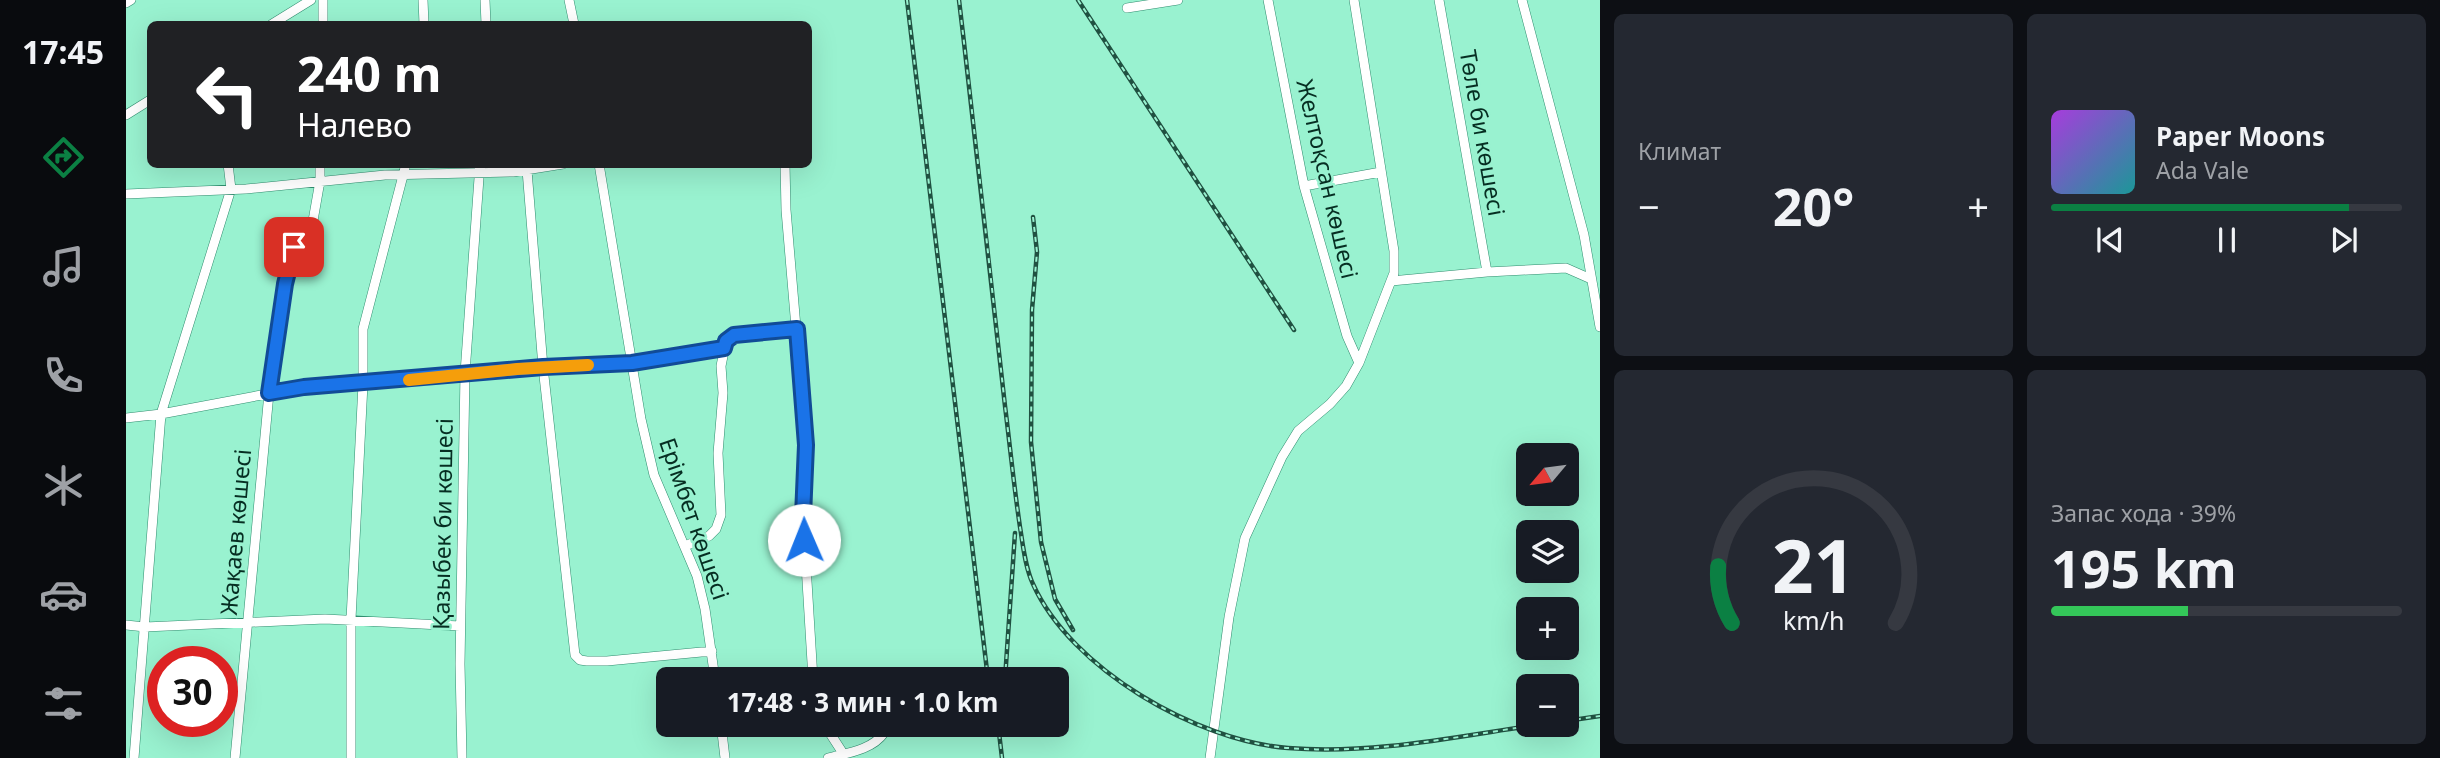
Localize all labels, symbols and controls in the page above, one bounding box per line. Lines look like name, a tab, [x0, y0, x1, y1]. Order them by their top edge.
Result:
text: 17:45	[22, 30, 104, 73]
text: 240 m	[297, 40, 442, 106]
street label: Төле би көшесі	[1453, 47, 1513, 218]
icon: left	[182, 49, 273, 140]
street label: Желтоқсан көшесі	[1289, 76, 1366, 282]
text: Налево	[297, 103, 412, 146]
text: Paper Moons	[2156, 118, 2325, 154]
icon: directions	[39, 133, 88, 182]
text: Климат	[1638, 135, 1721, 167]
text: Ada Vale	[2156, 154, 2249, 186]
text: 20°	[1773, 170, 1854, 241]
text: −	[1638, 180, 1660, 232]
text: +	[1967, 180, 1989, 232]
pin	[264, 217, 324, 277]
icon: previous	[2091, 221, 2129, 259]
icon: pause	[2208, 221, 2246, 259]
icon: next	[2325, 221, 2363, 259]
icon: arrive	[275, 228, 313, 266]
icon: music	[39, 242, 88, 291]
icon: phone	[39, 351, 88, 400]
street label: Қазыбек би көшесі	[424, 418, 460, 630]
street label: Ерімбет көшесі	[652, 433, 738, 604]
north arrow	[1516, 443, 1578, 506]
map controls	[1516, 443, 1579, 737]
street label: Жақаев көшесі	[212, 448, 258, 616]
icon: climate	[39, 461, 88, 510]
text: Запас хода · 39%	[2051, 497, 2236, 529]
position arrow	[767, 503, 841, 577]
text: 21	[1772, 515, 1855, 614]
button: layers	[1516, 520, 1579, 583]
text: 195 km	[2051, 532, 2237, 603]
icon: car	[39, 570, 88, 619]
button: +	[1516, 597, 1579, 660]
text: km/h	[1783, 603, 1844, 637]
speed limit sign: 30	[147, 646, 238, 737]
button: −	[1516, 674, 1579, 737]
icon: filters	[39, 679, 88, 728]
text: 17:48 · 3 мин · 1.0 km	[727, 684, 998, 720]

